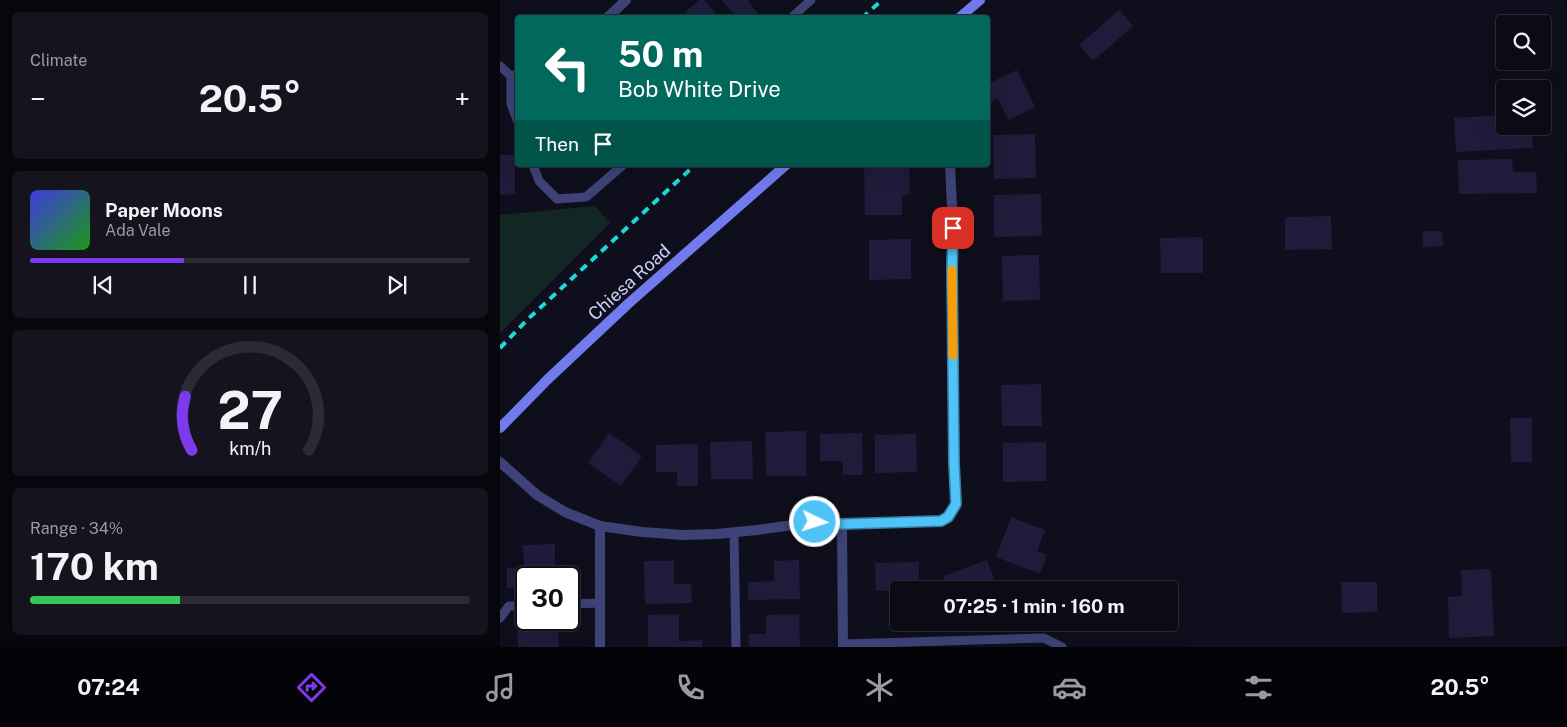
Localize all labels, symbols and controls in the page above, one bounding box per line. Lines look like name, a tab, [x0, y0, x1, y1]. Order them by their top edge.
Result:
map controls	[1496, 15, 1551, 135]
button: search	[1496, 15, 1551, 70]
text: 50 m	[618, 34, 703, 75]
icon: left	[535, 35, 600, 100]
text: Climate	[30, 51, 87, 70]
text: 20.5°	[199, 76, 301, 121]
text: Bob White Drive	[618, 76, 781, 102]
button: layers	[1496, 80, 1551, 135]
text: −	[30, 82, 46, 115]
text: +	[454, 82, 470, 115]
icon: arrive	[589, 130, 617, 158]
text: Then	[535, 133, 579, 155]
text: Paper Moons	[105, 199, 223, 221]
pin	[932, 207, 974, 249]
icon: arrive	[939, 214, 967, 242]
text: Ada Vale	[105, 221, 170, 240]
street label: Chiesa Road	[584, 240, 674, 324]
icon: previous	[89, 271, 117, 299]
icon: pause	[236, 271, 264, 299]
icon: next	[383, 271, 411, 299]
text: 27	[217, 380, 283, 441]
text: km/h	[229, 438, 271, 459]
position arrow	[788, 495, 840, 547]
text: Range · 34%	[30, 519, 123, 538]
text: 170 km	[30, 544, 159, 589]
speed limit sign: 30	[515, 566, 580, 631]
text: 07:25 · 1 min · 160 m	[943, 595, 1125, 617]
icon: directions	[294, 670, 329, 705]
icon: music	[483, 670, 518, 705]
icon: phone	[673, 670, 708, 705]
icon: climate	[862, 670, 897, 705]
icon: car	[1052, 670, 1087, 705]
icon: filters	[1241, 670, 1276, 705]
text: 07:24	[77, 674, 140, 700]
text: 20.5°	[1430, 674, 1490, 700]

